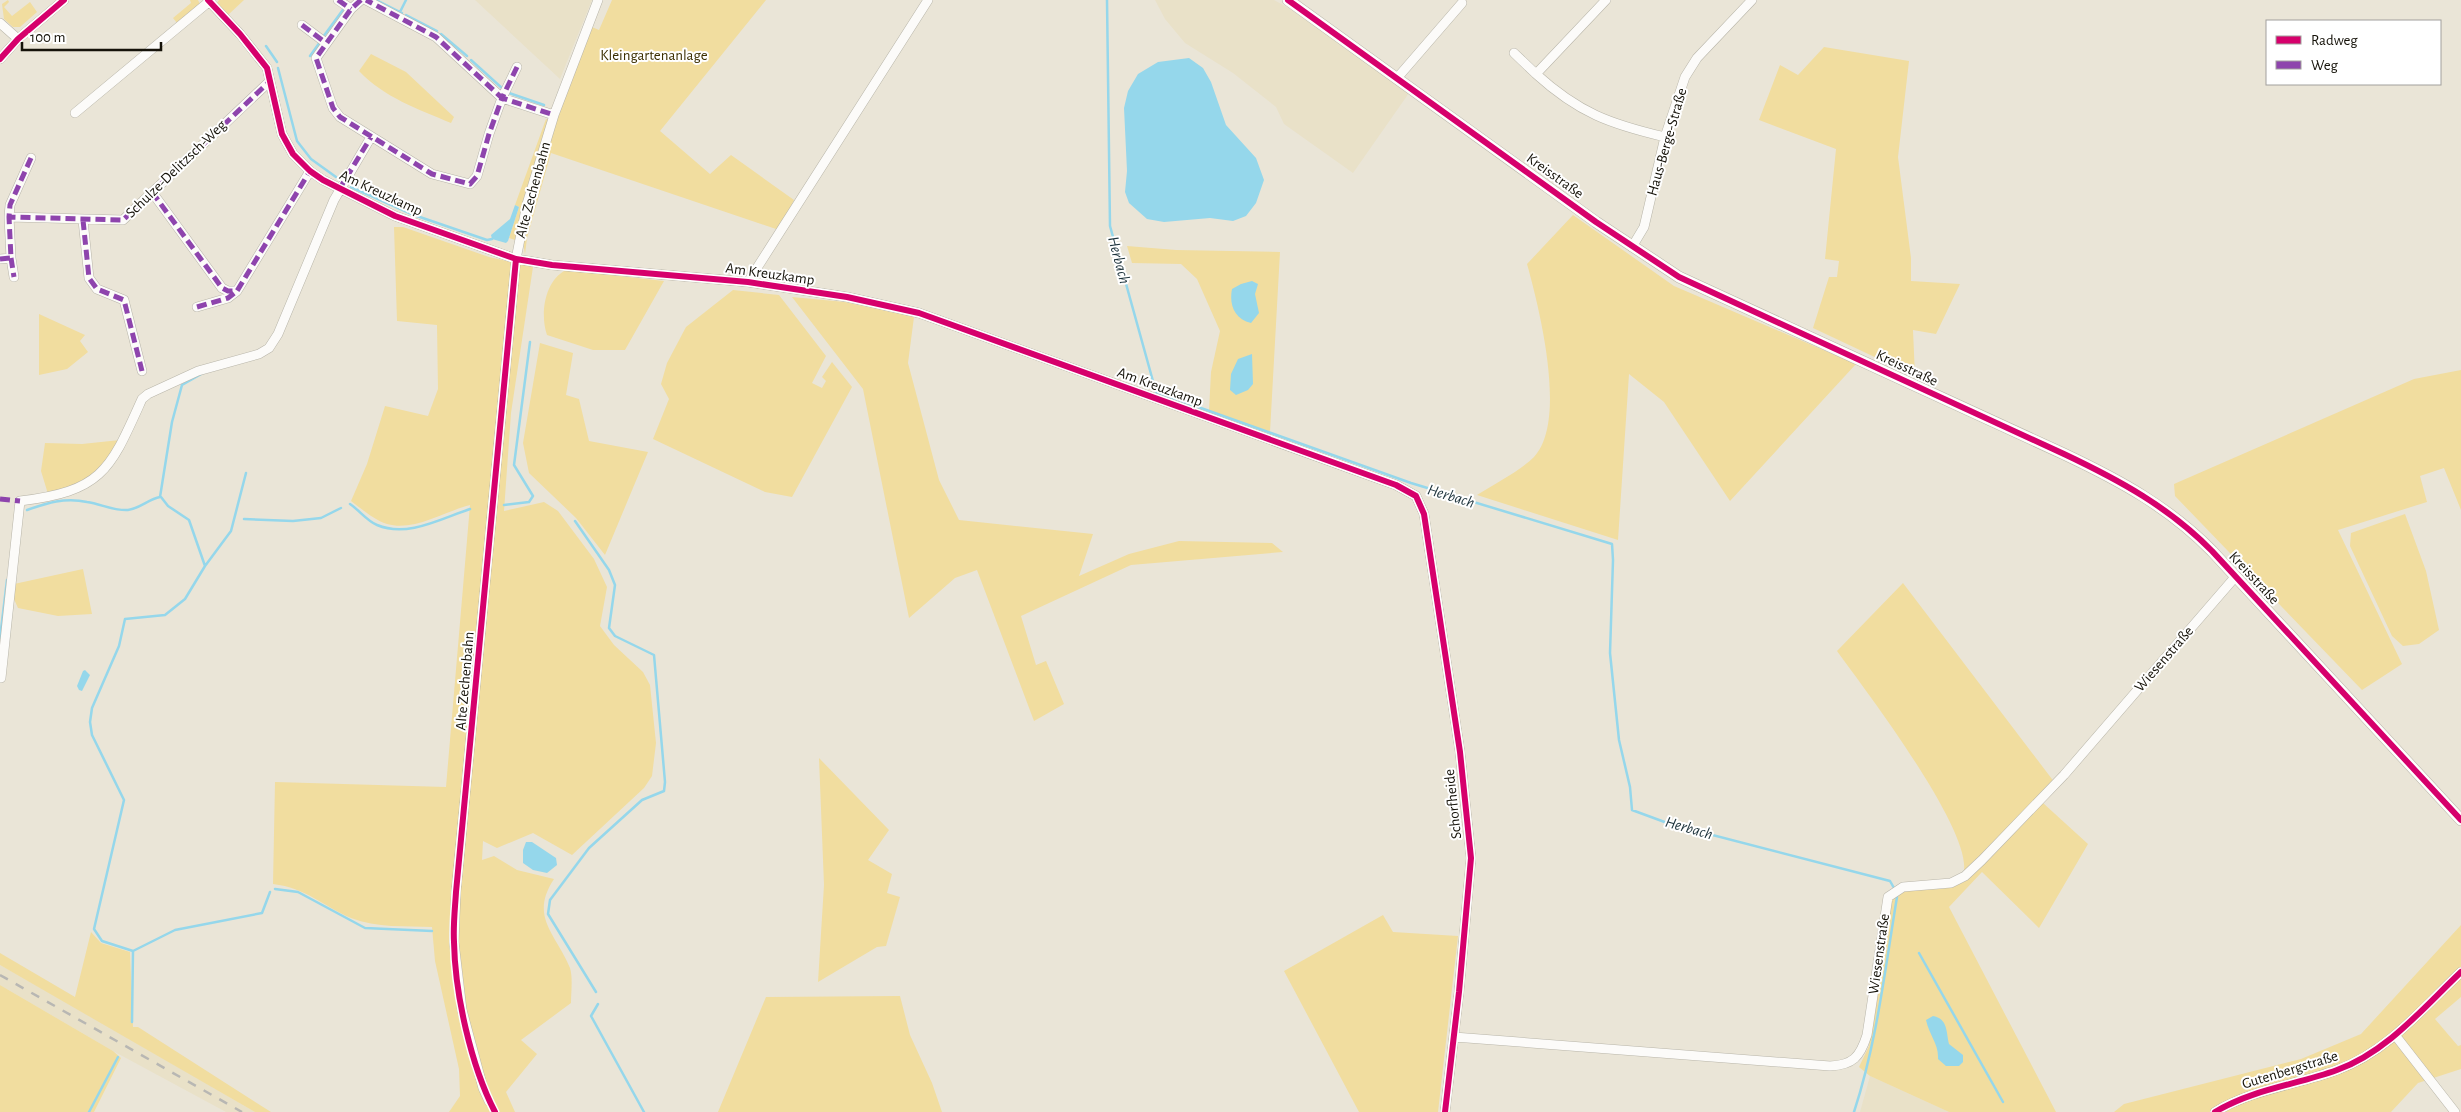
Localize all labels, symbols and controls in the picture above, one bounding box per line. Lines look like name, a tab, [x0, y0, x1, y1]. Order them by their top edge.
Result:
scale bar	[22, 20, 161, 52]
legend	[2266, 20, 2441, 85]
text: 100 m	[30, 30, 65, 45]
text: Radweg	[2311, 33, 2358, 48]
park label: Kleingartenanlage	[600, 48, 708, 63]
text: Weg	[2311, 58, 2339, 73]
street label: Haus-Berge-Straße	[1644, 86, 1690, 198]
street label: Schulze-Delitzsch-Weg	[123, 117, 230, 221]
street label: Alte Zechenbahn	[513, 140, 553, 240]
street label: Kreisstraße	[1524, 150, 1586, 202]
street label: Am Kreuzkamp	[337, 167, 425, 219]
water label: Herbach	[1105, 235, 1133, 285]
street label: Am Kreuzkamp	[725, 260, 815, 288]
street label: Kreisstraße	[1874, 347, 1940, 389]
street label: Am Kreuzkamp	[1115, 365, 1205, 409]
water label: Herbach	[1426, 481, 1476, 511]
street label: Kreisstraße	[2226, 549, 2282, 607]
street label: Wiesenstraße	[2132, 623, 2196, 695]
street label: Alte Zechenbahn	[453, 631, 477, 731]
street label: Schorfheide	[1442, 768, 1464, 840]
water label: Herbach	[1664, 814, 1714, 842]
street label: Wiesenstraße	[1866, 913, 1892, 995]
street label: Gutenbergstraße	[2240, 1048, 2340, 1092]

